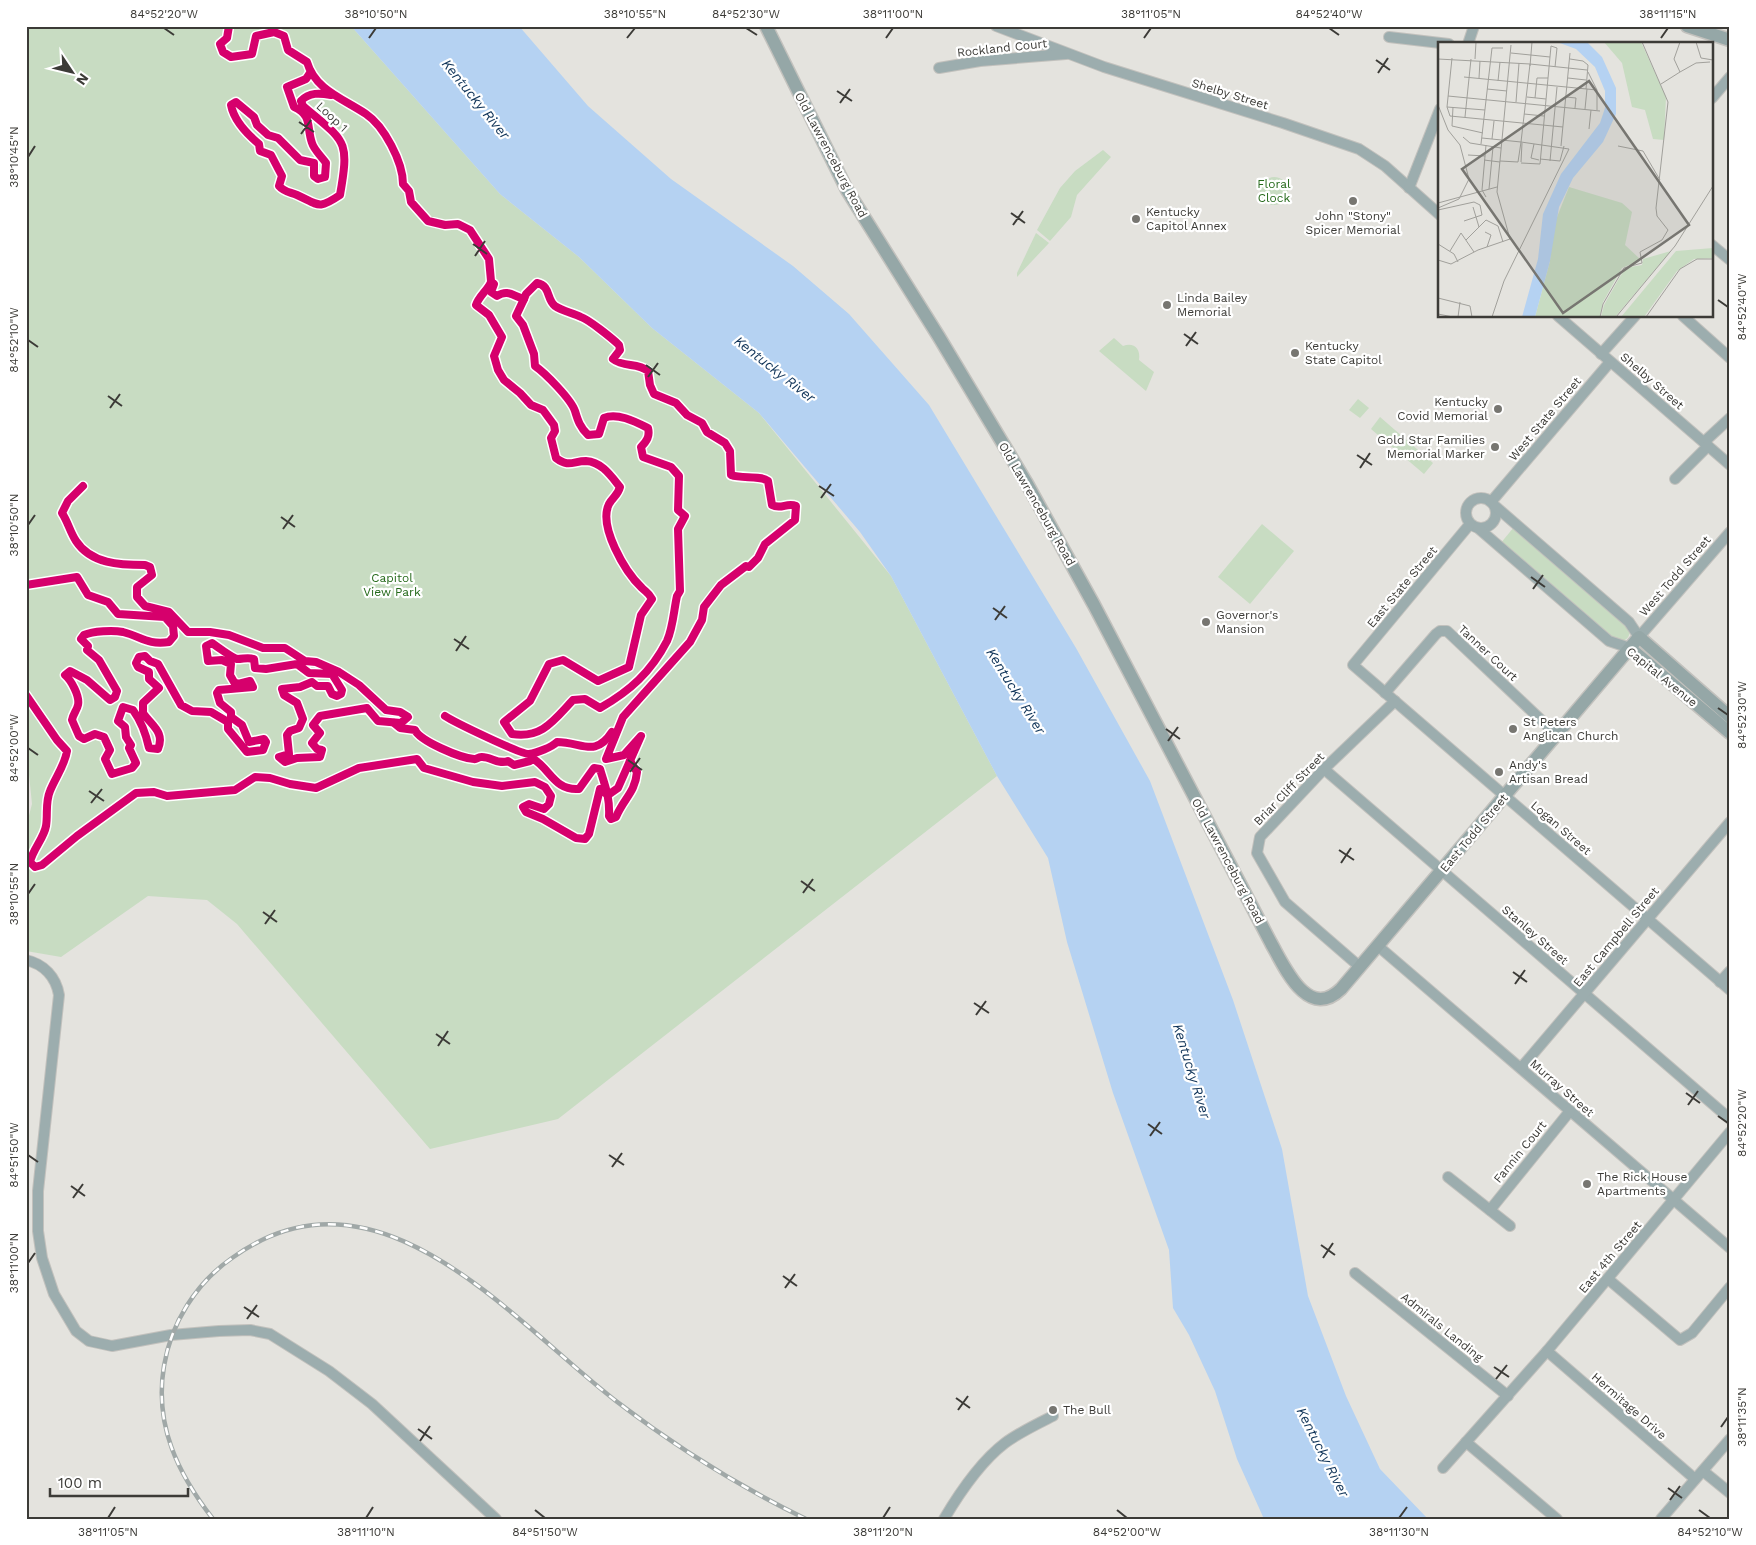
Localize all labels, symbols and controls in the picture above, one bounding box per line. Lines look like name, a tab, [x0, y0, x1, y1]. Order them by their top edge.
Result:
text: 84°52'20"W	[130, 7, 198, 21]
text: 38°10'50"N	[345, 7, 407, 21]
text: 38°10'55"N	[604, 7, 666, 21]
text: 84°52'30"W	[712, 7, 780, 21]
text: 38°11'00"N	[863, 7, 923, 21]
text: 38°11'05"N	[1121, 7, 1181, 21]
text: 84°52'40"W	[1295, 7, 1363, 21]
text: 38°11'15"N	[1639, 7, 1697, 21]
street label: Rockland Court	[956, 36, 1048, 60]
inset map	[1438, 42, 1714, 318]
north arrow	[48, 48, 98, 98]
water label: Kentucky River	[439, 56, 514, 143]
text: N	[73, 71, 92, 88]
street label: Shelby Street	[1190, 76, 1270, 112]
street label: Old Lawrenceburg Road	[792, 90, 870, 220]
street label: Loop 1	[314, 99, 350, 135]
text: 38°10'45"N	[7, 126, 21, 188]
park label: Floral Clock	[1257, 177, 1291, 205]
marker: John "Stony" Spicer Memorial	[1347, 195, 1359, 207]
place label: Kentucky Capitol Annex	[1146, 205, 1227, 233]
place label: John "Stony" Spicer Memorial	[1306, 209, 1401, 237]
marker: Kentucky Capitol Annex	[1130, 213, 1142, 225]
text: 84°52'40"W	[1735, 273, 1749, 341]
place label: Linda Bailey Memorial	[1177, 291, 1248, 319]
marker: Linda Bailey Memorial	[1161, 299, 1173, 311]
text: 84°52'10"W	[7, 307, 21, 373]
water label: Kentucky River	[731, 332, 819, 406]
place label: Kentucky State Capitol	[1305, 339, 1382, 367]
marker: Kentucky State Capitol	[1289, 347, 1301, 359]
street label: Shelby Street	[1618, 350, 1686, 412]
street label: West State Street	[1506, 374, 1584, 464]
place label: Kentucky Covid Memorial	[1397, 395, 1489, 423]
marker: Kentucky Covid Memorial	[1492, 403, 1504, 415]
place label: Gold Star Families Memorial Marker	[1377, 433, 1485, 461]
street label: Old Lawrenceburg Road	[996, 440, 1078, 568]
marker: Gold Star Families Memorial Marker	[1489, 441, 1501, 453]
text: 38°10'50"N	[7, 494, 21, 556]
street label: West Todd Street	[1636, 533, 1714, 619]
street label: East State Street	[1364, 544, 1440, 630]
park label: Capitol View Park	[363, 571, 421, 599]
place label: Governor's Mansion	[1216, 608, 1278, 636]
marker: Governor's Mansion	[1200, 616, 1212, 628]
street label: Tanner Court	[1456, 622, 1520, 684]
street label: Capital Avenue	[1624, 644, 1700, 710]
water label: Kentucky River	[983, 645, 1049, 737]
text: 84°52'30"W	[1735, 681, 1749, 749]
text: 84°52'00"W	[7, 713, 21, 782]
place label: St Peters Anglican Church	[1523, 715, 1619, 743]
marker: St Peters Anglican Church	[1507, 723, 1519, 735]
street label: Briar Cliff Street	[1251, 750, 1327, 828]
place label: Andy's Artisan Bread	[1509, 758, 1588, 786]
marker: Andy's Artisan Bread	[1493, 766, 1505, 778]
street label: East Todd Street	[1437, 791, 1511, 875]
street label: Old Lawrenceburg Road	[1189, 796, 1267, 926]
street label: Logan Street	[1528, 798, 1594, 858]
text: 38°10'55"N	[7, 863, 21, 925]
street label: East Campbell Street	[1570, 884, 1662, 990]
street label: Stanley Street	[1499, 902, 1571, 968]
water label: Kentucky River	[1170, 1022, 1214, 1121]
street label: Murray Street	[1527, 1057, 1597, 1119]
text: 84°52'20"W	[1735, 1089, 1749, 1157]
street label: Fannin Court	[1491, 1118, 1549, 1186]
text: 84°51'50"W	[7, 1122, 21, 1188]
place label: The Rick House Apartments	[1597, 1170, 1688, 1198]
marker: The Rick House Apartments	[1581, 1178, 1593, 1190]
street label: East 4th Street	[1576, 1218, 1644, 1296]
text: 38°11'00"N	[7, 1233, 21, 1293]
street label: Admirals Landing	[1398, 1290, 1486, 1365]
street label: Hermitage Drive	[1589, 1370, 1669, 1442]
text: 38°11'35"N	[1735, 1387, 1749, 1447]
place label: The Bull	[1063, 1403, 1111, 1417]
marker: The Bull	[1047, 1404, 1059, 1416]
water label: Kentucky River	[1294, 1405, 1353, 1500]
scale bar	[50, 1465, 188, 1497]
text: 100 m	[58, 1474, 102, 1492]
text: 38°11'05"N	[78, 1525, 138, 1539]
text: 38°11'10"N	[337, 1525, 395, 1539]
text: 84°51'50"W	[512, 1525, 578, 1539]
text: 38°11'20"N	[853, 1525, 913, 1539]
text: 84°52'00"W	[1093, 1525, 1162, 1539]
text: 38°11'30"N	[1369, 1525, 1429, 1539]
text: 84°52'10"W	[1677, 1525, 1743, 1539]

